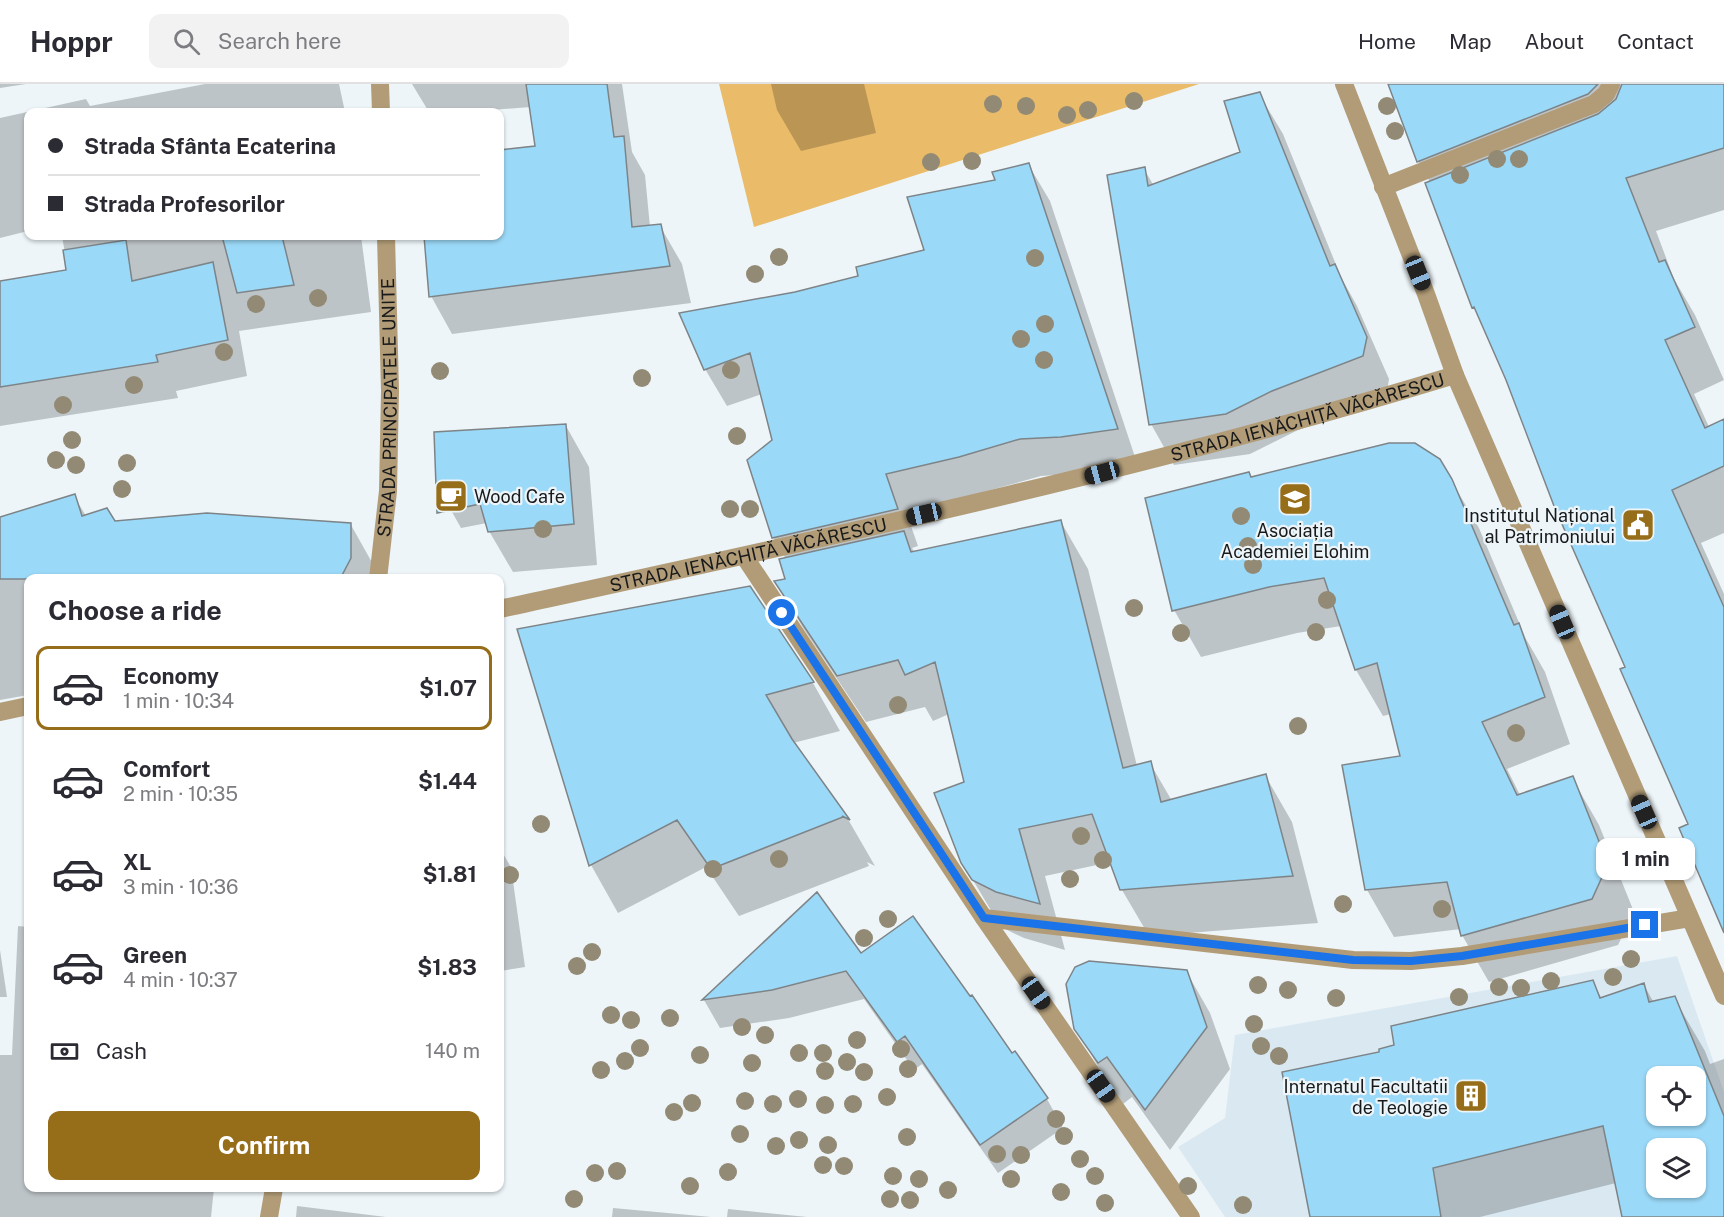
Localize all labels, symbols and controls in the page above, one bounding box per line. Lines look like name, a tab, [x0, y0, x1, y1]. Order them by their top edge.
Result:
search box	[149, 14, 569, 68]
text: Hoppr	[30, 25, 113, 58]
icon: search	[170, 25, 203, 58]
text: Search here	[218, 28, 341, 54]
text: Home	[1358, 29, 1416, 54]
text: Map	[1449, 29, 1492, 54]
text: About	[1525, 29, 1584, 54]
text: Contact	[1617, 29, 1694, 54]
text: Strada Sfânta Ecaterina	[84, 133, 336, 159]
text: Strada Profesorilor	[84, 191, 285, 217]
car	[1403, 253, 1433, 293]
street label: STRADA PRINCIPATELE UNITE	[372, 278, 401, 538]
street label: STRADA IENĂCHIȚĂ VĂCĂRESCU	[1168, 368, 1447, 465]
car	[1082, 460, 1122, 486]
cafe icon: Wood Cafe	[433, 478, 469, 514]
school or university icon: Asociația Academiei Elohim	[1277, 481, 1313, 517]
place label: Wood Cafe	[474, 486, 565, 507]
car	[904, 501, 944, 527]
place label: Institutul Național al Patrimoniului	[1464, 505, 1615, 547]
public building icon: Institutul Național al Patrimoniului	[1620, 507, 1656, 543]
street label: STRADA IENĂCHIȚĂ VĂCĂRESCU	[607, 513, 889, 595]
place label: Asociația Academiei Elohim	[1221, 520, 1369, 562]
text: Choose a ride	[48, 594, 222, 626]
route start	[768, 599, 795, 626]
car	[1547, 602, 1577, 642]
icon: car	[51, 661, 105, 715]
text: Economy	[123, 663, 219, 689]
text: $1.07	[419, 675, 477, 701]
text: 1 min · 10:34	[123, 689, 234, 713]
icon: car	[51, 754, 105, 808]
text: Comfort	[123, 756, 210, 782]
text: $1.44	[418, 768, 477, 794]
text: 2 min · 10:35	[123, 782, 238, 806]
car	[1628, 792, 1660, 832]
callout: 1 min	[1596, 838, 1694, 880]
icon: car	[51, 847, 105, 901]
text: 1 min	[1621, 847, 1670, 871]
text: XL	[123, 849, 151, 875]
text: $1.81	[423, 861, 477, 887]
text: 3 min · 10:36	[123, 875, 238, 899]
route end	[1631, 911, 1658, 938]
icon: car	[51, 940, 105, 994]
text: Green	[123, 942, 187, 968]
text: $1.83	[417, 954, 477, 980]
text: 4 min · 10:37	[123, 968, 238, 992]
car	[1018, 973, 1054, 1013]
icon: cash	[48, 1035, 81, 1068]
text: Cash	[96, 1038, 147, 1064]
text: 140 m	[425, 1039, 480, 1063]
car	[1083, 1066, 1119, 1106]
map controls	[1646, 1066, 1706, 1198]
button: locate	[1646, 1066, 1706, 1126]
place label: Internatul Facultatii de Teologie	[1284, 1076, 1448, 1118]
building icon: Internatul Facultatii de Teologie	[1453, 1078, 1489, 1114]
button: Confirm	[48, 1111, 480, 1180]
button: layers	[1646, 1138, 1706, 1198]

